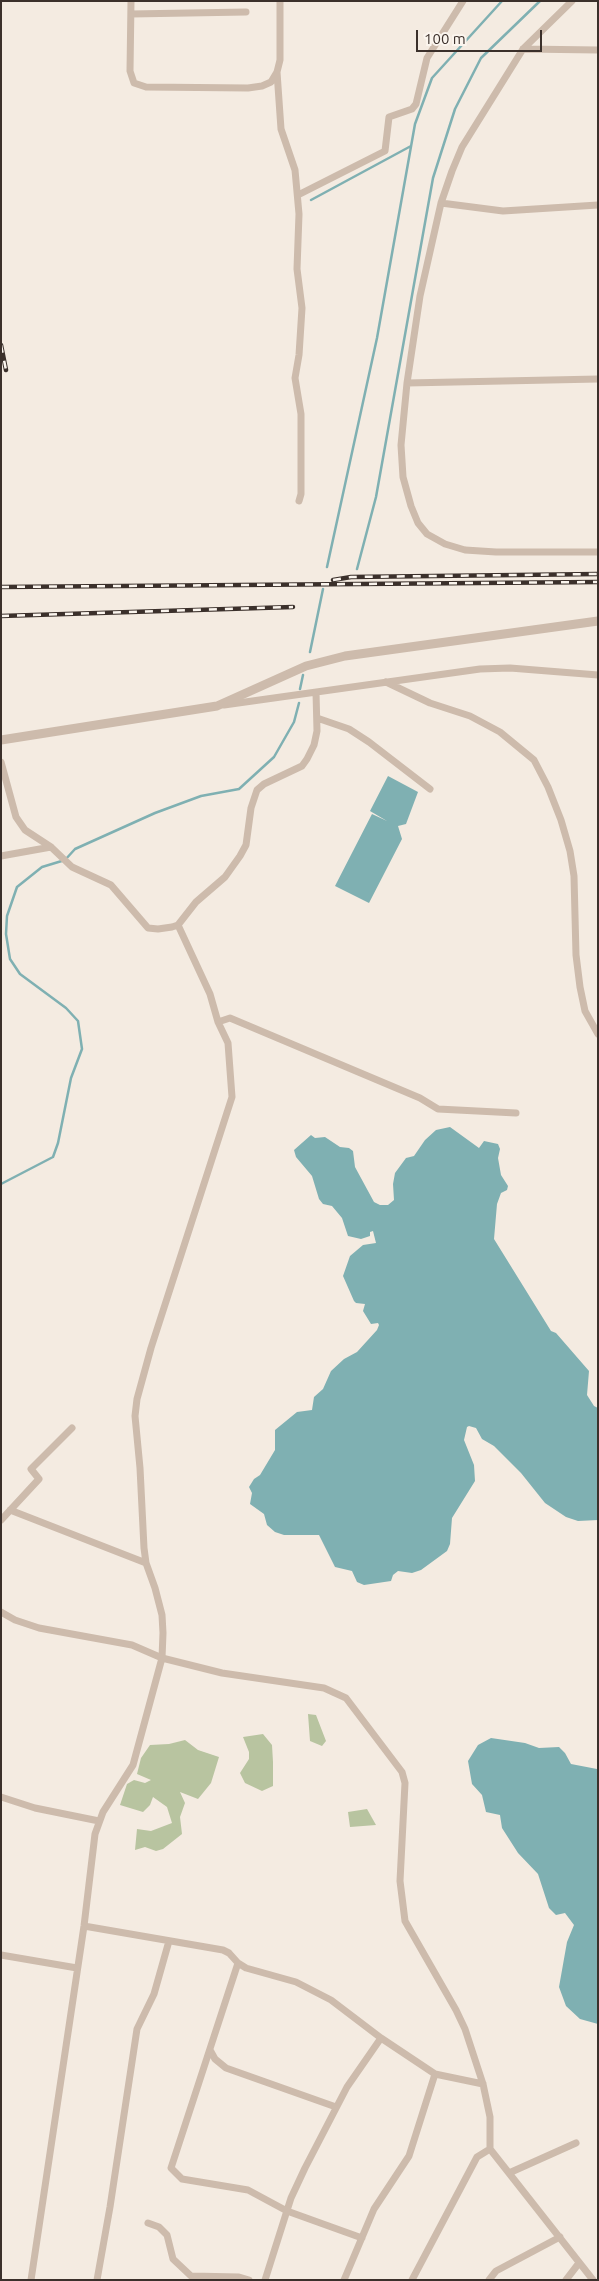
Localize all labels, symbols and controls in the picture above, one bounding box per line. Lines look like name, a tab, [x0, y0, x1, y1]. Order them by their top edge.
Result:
scale bar	[419, 20, 545, 52]
text: 100 m	[424, 30, 466, 47]

